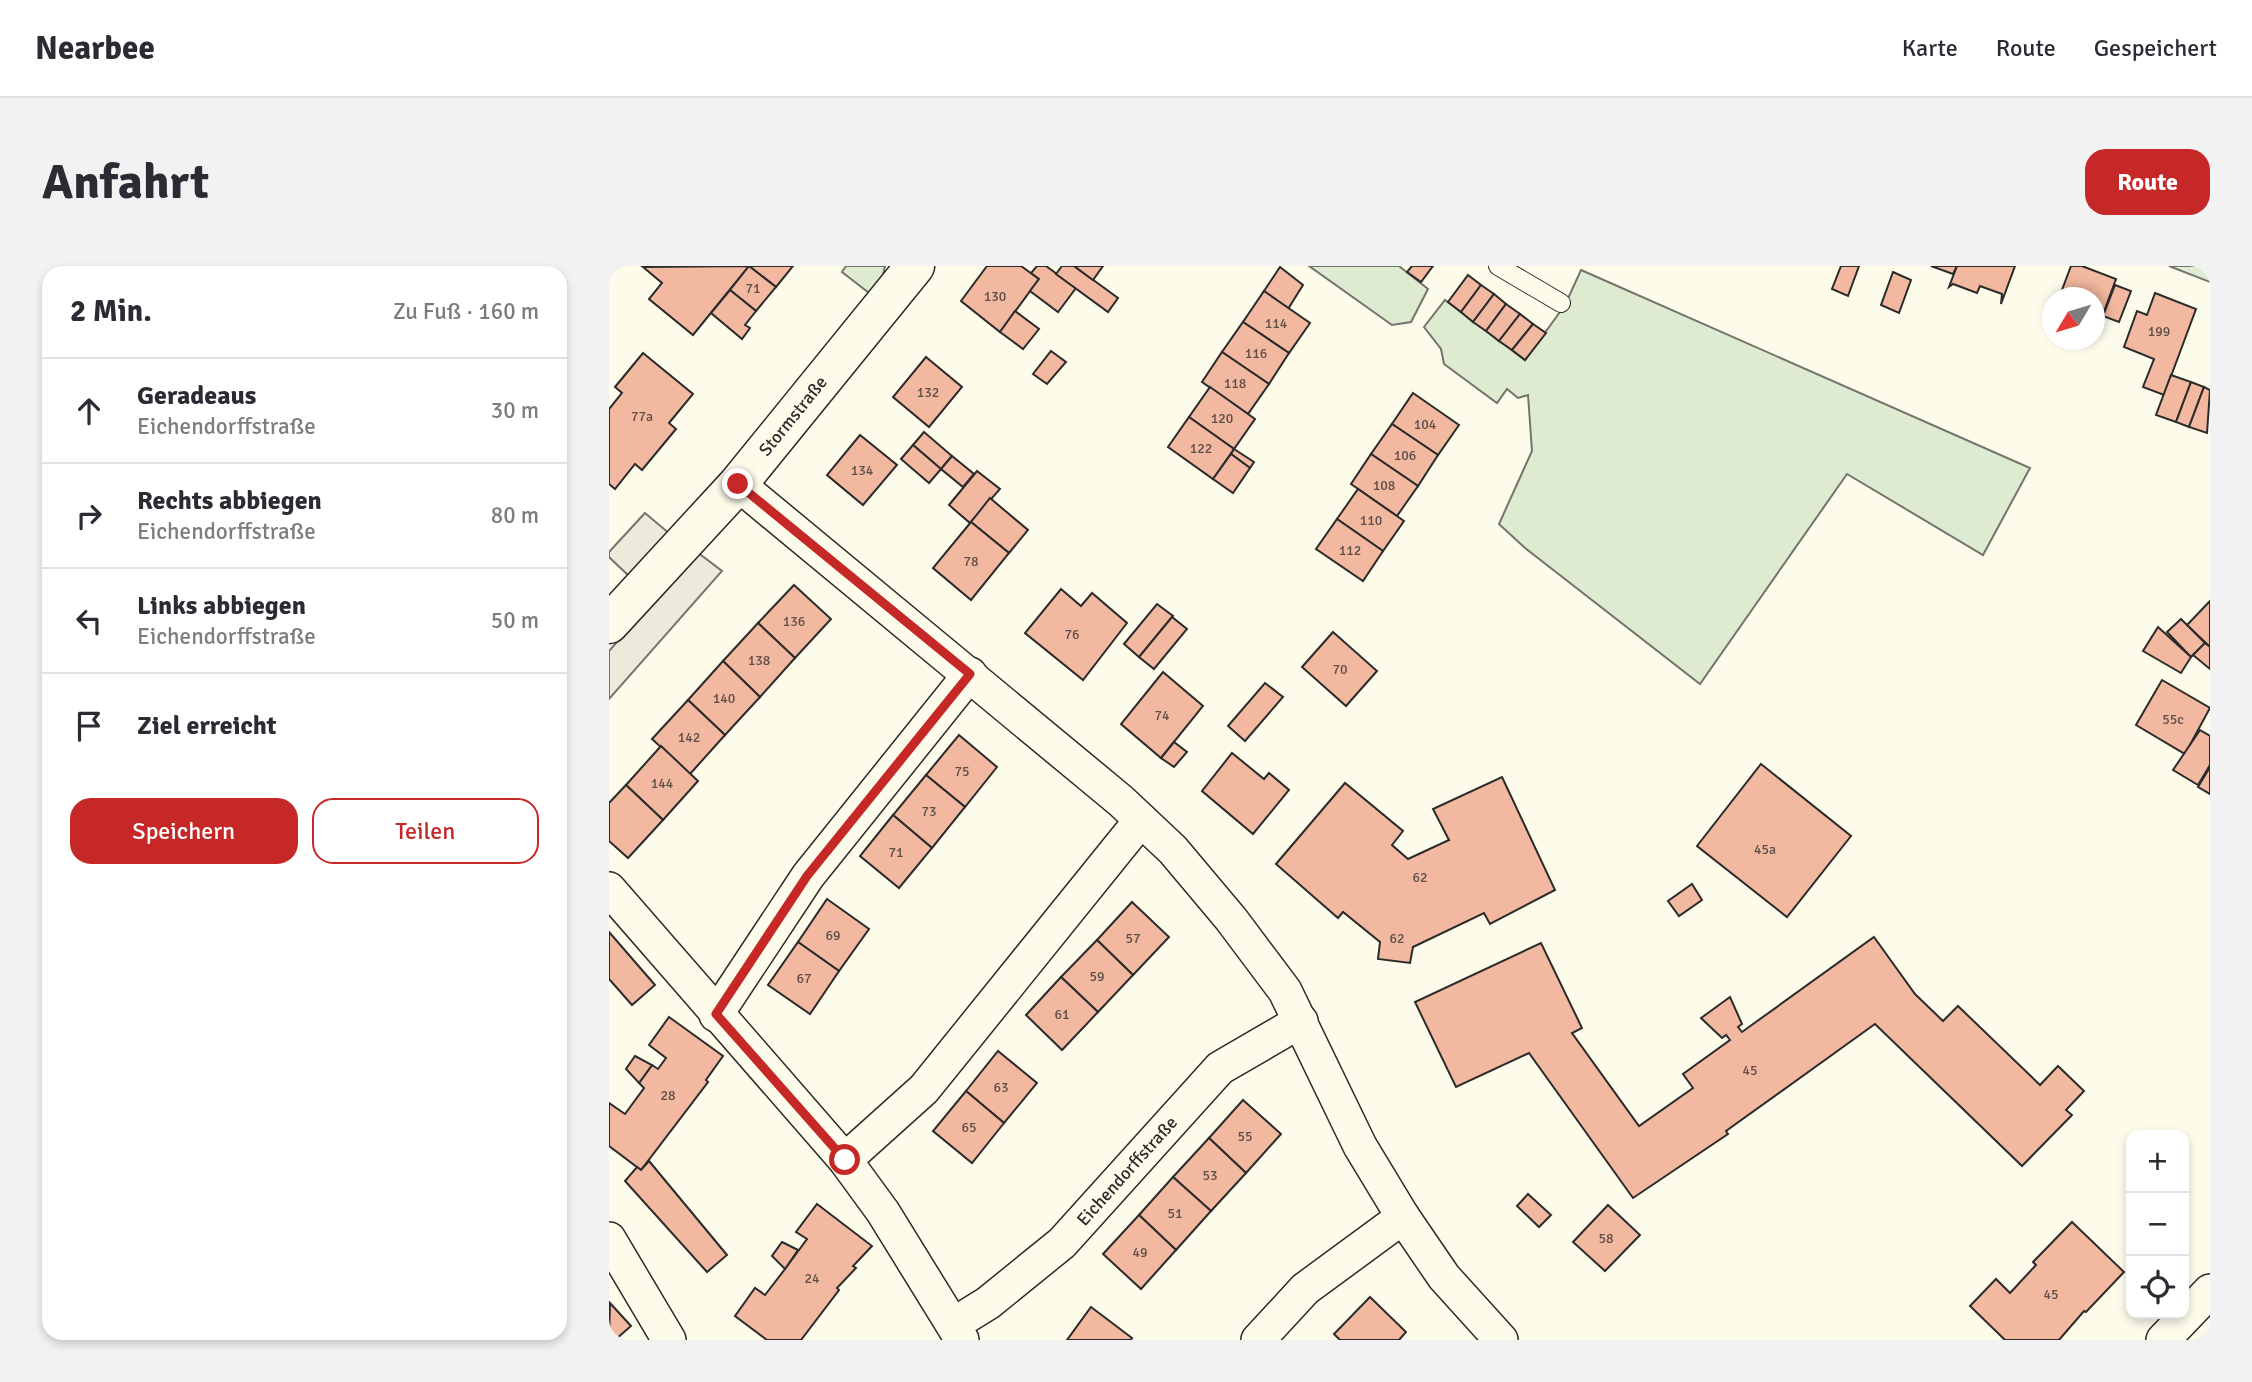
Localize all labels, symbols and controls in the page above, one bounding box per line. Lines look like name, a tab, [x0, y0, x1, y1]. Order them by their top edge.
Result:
text: Nearbee	[35, 28, 155, 69]
text: Karte	[1902, 33, 1958, 63]
text: Route	[1996, 33, 2056, 63]
text: Gespeichert	[2094, 33, 2217, 63]
button: Route	[2085, 149, 2210, 215]
text: Anfahrt	[42, 152, 209, 212]
house number: 71	[745, 280, 761, 297]
north arrow	[2042, 287, 2105, 350]
house number: 130	[984, 288, 1006, 305]
text: 2 Min.	[70, 293, 152, 330]
text: Zu Fuß · 160 m	[393, 297, 539, 326]
house number: 114	[1265, 315, 1288, 332]
house number: 199	[2148, 323, 2170, 340]
house number: 116	[1245, 345, 1267, 362]
street label: Stormstraße	[754, 372, 832, 460]
house number: 118	[1224, 375, 1246, 392]
text: Geradeaus	[137, 380, 256, 412]
house number: 132	[917, 384, 939, 401]
icon: ahead	[70, 392, 108, 430]
text: 30 m	[491, 396, 539, 425]
house number: 77a	[631, 408, 653, 425]
house number: 120	[1211, 410, 1233, 427]
text: Eichendorffstraße	[137, 412, 316, 441]
house number: 104	[1414, 416, 1437, 433]
house number: 122	[1190, 440, 1212, 457]
house number: 106	[1394, 447, 1416, 464]
house number: 134	[851, 462, 874, 479]
route end	[722, 468, 753, 499]
house number: 108	[1373, 477, 1395, 494]
text: Rechts abbiegen	[137, 485, 322, 517]
icon: right	[70, 497, 108, 535]
text: 80 m	[491, 501, 539, 530]
house number: 110	[1360, 512, 1382, 529]
text: Eichendorffstraße	[137, 517, 316, 546]
house number: 112	[1339, 542, 1361, 559]
house number: 78	[963, 553, 979, 570]
text: Links abbiegen	[137, 590, 306, 622]
icon: left	[70, 602, 108, 640]
text: 50 m	[491, 606, 539, 635]
house number: 136	[783, 613, 805, 630]
text: Eichendorffstraße	[137, 622, 316, 651]
house number: 76	[1064, 626, 1080, 643]
house number: 138	[748, 652, 770, 669]
house number: 70	[1332, 661, 1348, 678]
house number: 140	[713, 690, 735, 707]
icon: arrive	[70, 707, 108, 745]
house number: 74	[1154, 707, 1170, 724]
text: Ziel erreicht	[137, 710, 277, 742]
house number: 55c	[2162, 711, 2184, 728]
house number: 142	[678, 729, 700, 746]
house number: 75	[954, 763, 970, 780]
house number: 144	[651, 775, 674, 792]
button: Speichern	[70, 798, 298, 864]
button: Teilen	[312, 798, 539, 864]
house number: 73	[921, 803, 937, 820]
house number: 45a	[1754, 841, 1776, 858]
house number: 71	[888, 844, 904, 861]
house number: 62	[1412, 869, 1428, 886]
house number: 69	[825, 927, 841, 944]
house number: 57	[1125, 930, 1141, 947]
house number: 62	[1389, 930, 1405, 947]
house number: 59	[1089, 968, 1105, 985]
house number: 67	[796, 970, 812, 987]
house number: 61	[1054, 1006, 1070, 1023]
house number: 45	[1742, 1062, 1758, 1079]
house number: 63	[993, 1079, 1009, 1096]
house number: 28	[660, 1087, 676, 1104]
street label: Eichendorffstraße	[1072, 1112, 1182, 1230]
house number: 65	[961, 1119, 977, 1136]
house number: 55	[1237, 1128, 1253, 1145]
map controls	[2126, 1130, 2189, 1319]
button: +	[2126, 1130, 2189, 1193]
route start	[829, 1144, 860, 1175]
house number: 53	[1202, 1167, 1218, 1184]
button: −	[2126, 1193, 2189, 1256]
house number: 51	[1167, 1205, 1183, 1222]
house number: 58	[1598, 1230, 1614, 1247]
house number: 49	[1132, 1244, 1148, 1261]
button: locate	[2126, 1256, 2189, 1319]
house number: 24	[804, 1270, 820, 1287]
house number: 45	[2043, 1286, 2059, 1303]

